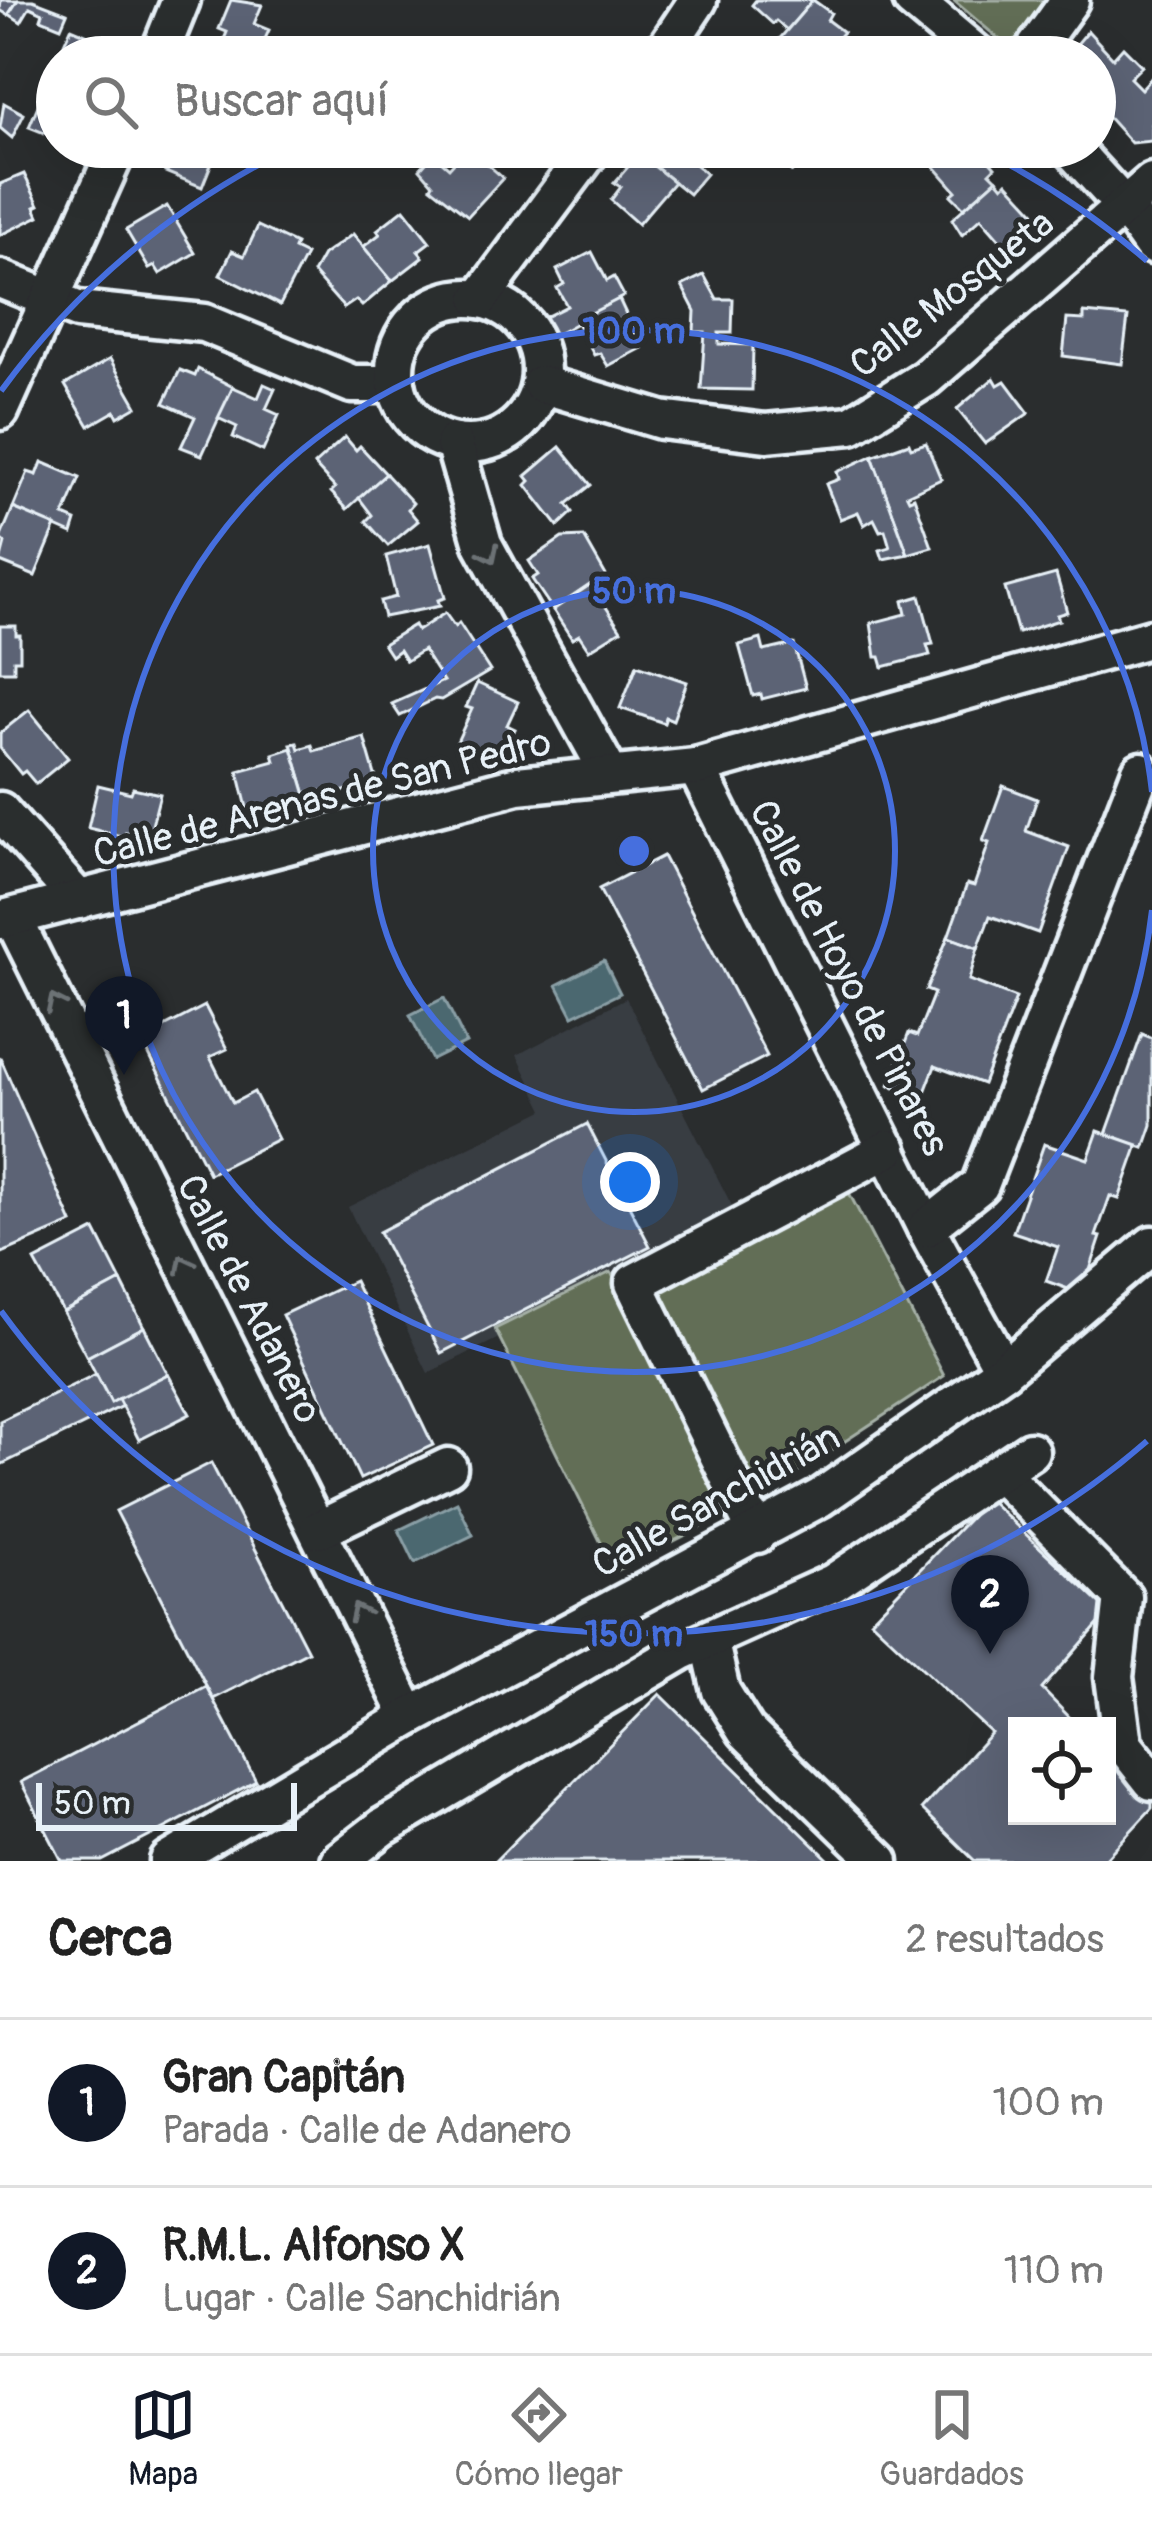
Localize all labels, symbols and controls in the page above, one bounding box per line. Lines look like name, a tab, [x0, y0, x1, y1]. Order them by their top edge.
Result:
search box	[36, 36, 1116, 168]
icon: search	[78, 69, 144, 135]
text: Buscar aquí	[174, 74, 389, 130]
street label: Calle Mosqueta	[840, 199, 1064, 389]
text: 100 m	[582, 309, 686, 354]
one-way arrow	[476, 542, 499, 563]
text: 50 m	[592, 569, 676, 614]
street label: Calle de Arenas de San Pedro	[88, 717, 556, 879]
street label: Calle de Hoyo de Pinares	[738, 792, 960, 1164]
centre of rings	[613, 830, 655, 872]
pin: 1	[85, 976, 163, 1075]
one-way arrow	[45, 994, 69, 1015]
your location	[600, 1152, 660, 1212]
street label: Calle de Adanero	[165, 1167, 333, 1431]
one-way arrow	[175, 1254, 198, 1275]
street label: Calle Sanchidrián	[583, 1413, 849, 1589]
pin: 2	[951, 1555, 1029, 1654]
one-way arrow	[349, 1603, 373, 1624]
text: 150 m	[585, 1612, 683, 1657]
map controls	[1008, 1717, 1116, 1825]
button: locate	[1008, 1717, 1116, 1825]
scale bar	[36, 1777, 297, 1830]
text: 50 m	[54, 1783, 131, 1824]
text: Cerca	[48, 1907, 172, 1971]
text: 2 resultados	[905, 1915, 1104, 1964]
text: Gran Capitán	[162, 2050, 405, 2106]
text: 1	[79, 2078, 95, 2127]
text: 100 m	[992, 2078, 1104, 2127]
text: Parada · Calle de Adanero	[162, 2106, 571, 2155]
text: R.M.L. Alfonso X	[162, 2218, 465, 2274]
text: 2	[76, 2246, 98, 2295]
text: 110 m	[1004, 2246, 1104, 2295]
text: Lugar · Calle Sanchidrián	[162, 2274, 561, 2323]
tab: Mapa	[128, 2382, 198, 2495]
tab: Cómo llegar	[455, 2382, 623, 2495]
tab: Guardados	[879, 2382, 1024, 2495]

